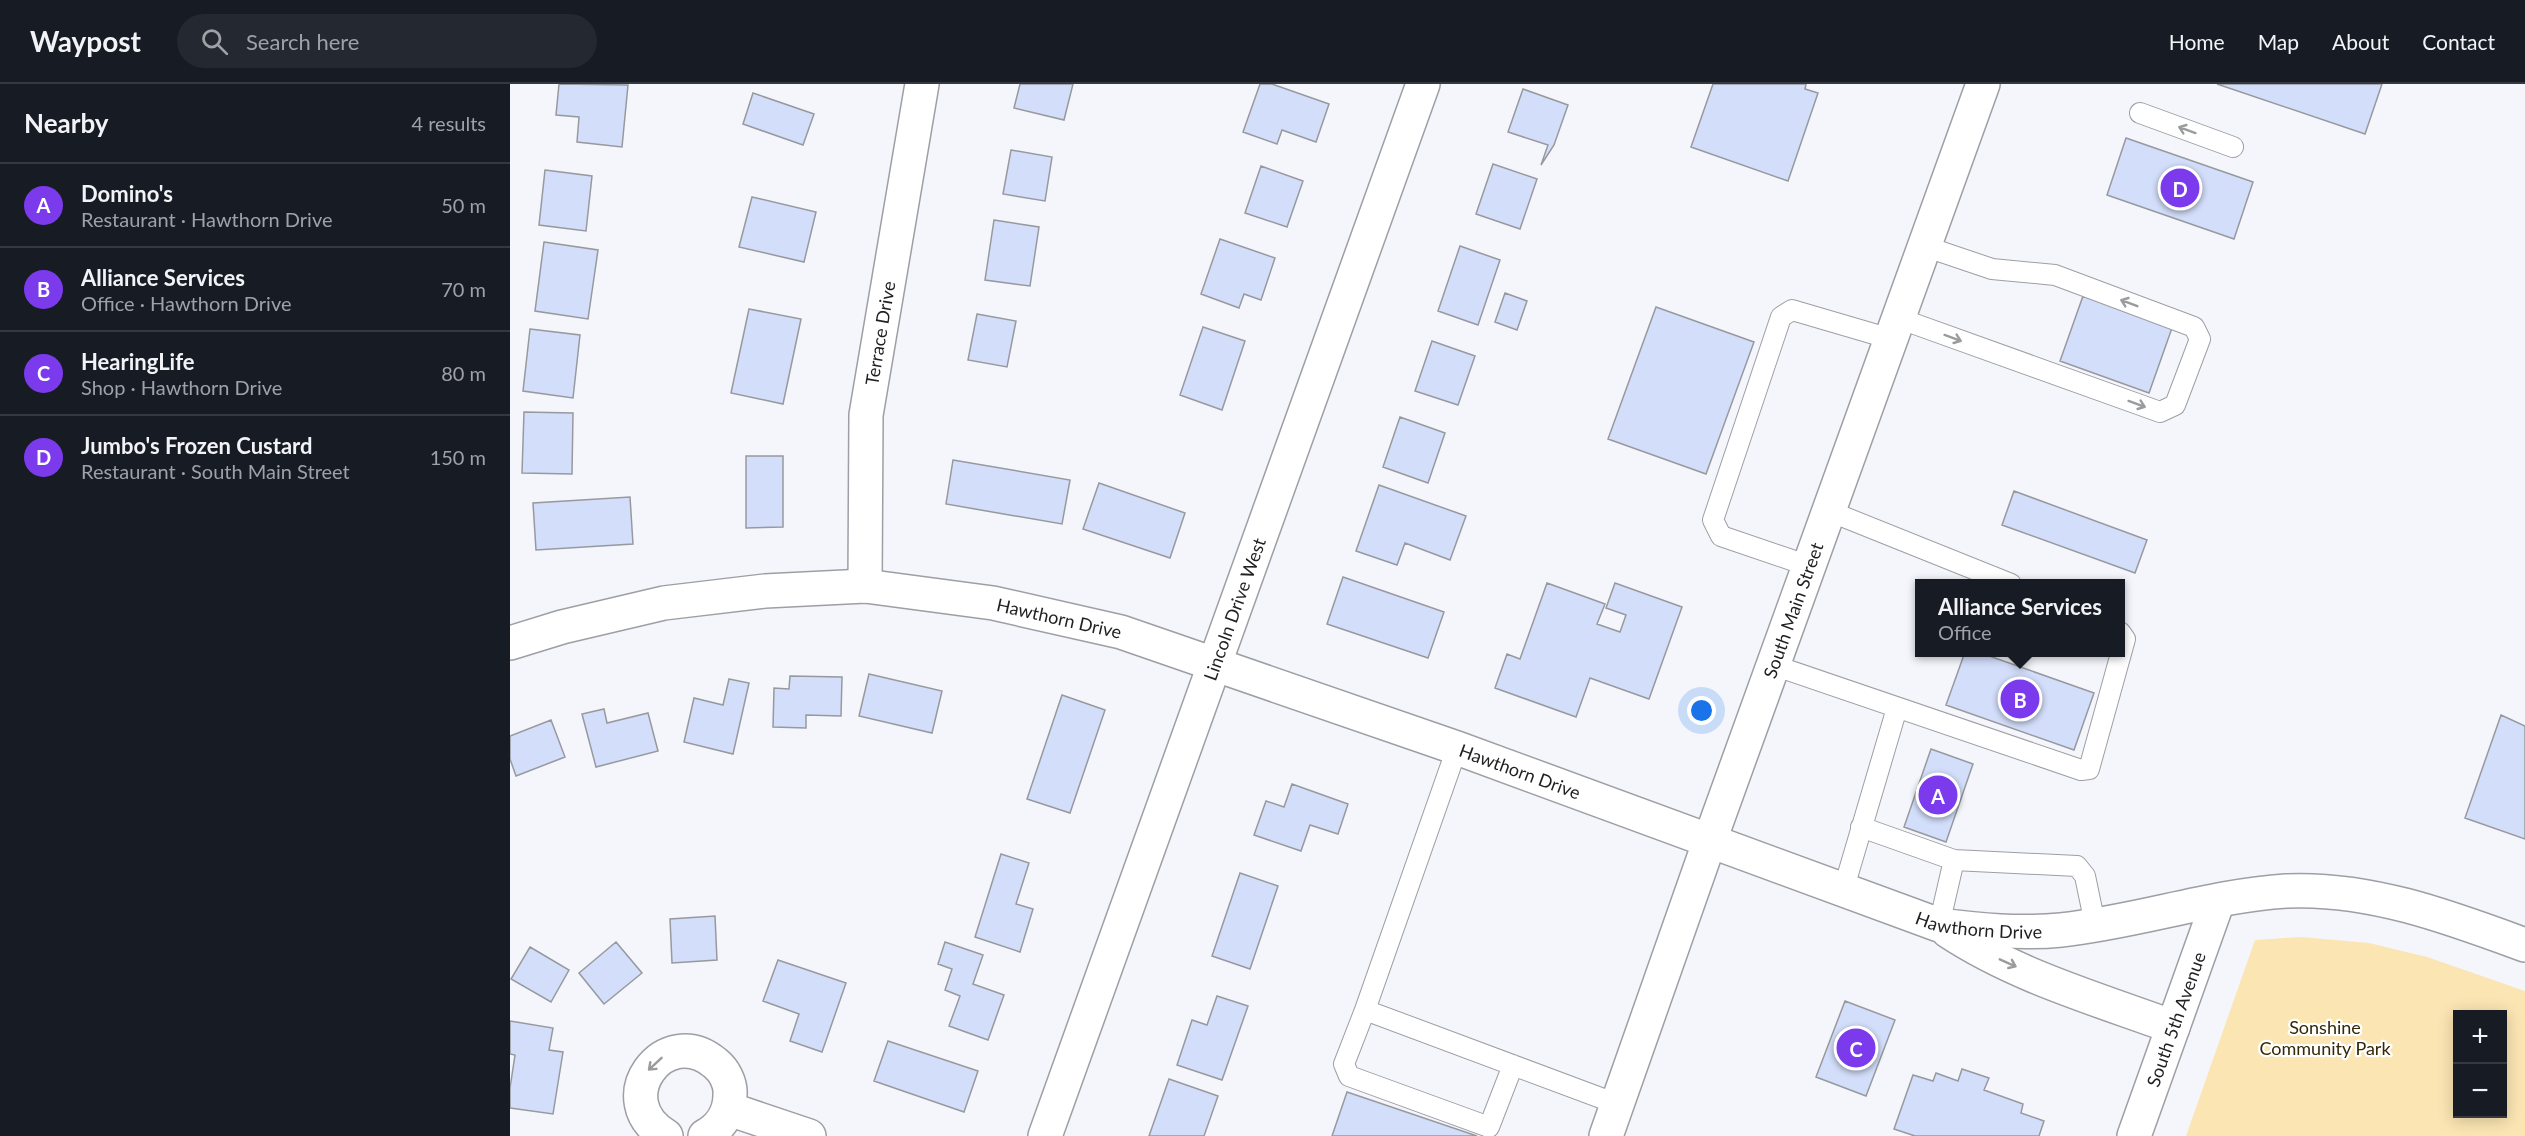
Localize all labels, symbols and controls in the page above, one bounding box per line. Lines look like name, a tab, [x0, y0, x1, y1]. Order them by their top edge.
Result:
search box	[177, 14, 597, 68]
text: Waypost	[30, 24, 141, 58]
icon: search	[198, 25, 231, 58]
text: Search here	[246, 28, 359, 55]
text: Home	[2169, 29, 2225, 54]
text: Map	[2258, 29, 2299, 54]
text: About	[2332, 29, 2389, 54]
text: Contact	[2422, 29, 2495, 54]
text: Nearby	[24, 107, 109, 139]
text: 4 results	[411, 111, 486, 135]
one-way arrow	[2178, 124, 2197, 135]
pin: D	[2160, 166, 2200, 210]
text: Domino's	[81, 180, 173, 207]
text: A	[37, 193, 50, 217]
text: 50 m	[441, 193, 486, 217]
text: Restaurant · Hawthorn Drive	[81, 207, 333, 231]
text: Alliance Services	[81, 264, 245, 291]
text: B	[37, 277, 50, 301]
text: 70 m	[441, 277, 486, 301]
street label: Terrace Drive	[860, 279, 899, 387]
text: Office · Hawthorn Drive	[81, 291, 292, 315]
one-way arrow	[2121, 296, 2139, 307]
one-way arrow	[1943, 333, 1962, 344]
text: HearingLife	[81, 348, 195, 375]
text: C	[37, 361, 50, 385]
text: 80 m	[441, 361, 486, 385]
text: Shop · Hawthorn Drive	[81, 375, 282, 399]
one-way arrow	[2127, 399, 2146, 410]
text: Jumbo's Frozen Custard	[81, 432, 313, 459]
text: D	[36, 445, 51, 469]
text: 150 m	[430, 445, 486, 469]
text: Restaurant · South Main Street	[81, 459, 350, 483]
street label: Lincoln Drive West	[1199, 534, 1270, 683]
street label: South Main Street	[1758, 539, 1828, 681]
popup	[1915, 579, 2125, 657]
street label: Hawthorn Drive	[995, 593, 1124, 643]
text: Alliance Services	[1938, 593, 2102, 620]
text: Office	[1938, 620, 1992, 644]
pin: B	[2000, 676, 2040, 722]
your location	[1687, 696, 1716, 725]
street label: Hawthorn Drive	[1456, 739, 1584, 803]
pin: A	[1918, 772, 1958, 818]
street label: Hawthorn Drive	[1913, 906, 2042, 943]
street label: South 5th Avenue	[2142, 949, 2210, 1090]
one-way arrow	[1998, 958, 2016, 970]
map controls	[2453, 1010, 2507, 1118]
button: +	[2453, 1010, 2507, 1064]
park label: Sonshine Community Park	[2259, 1016, 2391, 1059]
pin: C	[1836, 1026, 1876, 1070]
one-way arrow	[648, 1057, 663, 1071]
button: −	[2453, 1064, 2507, 1118]

